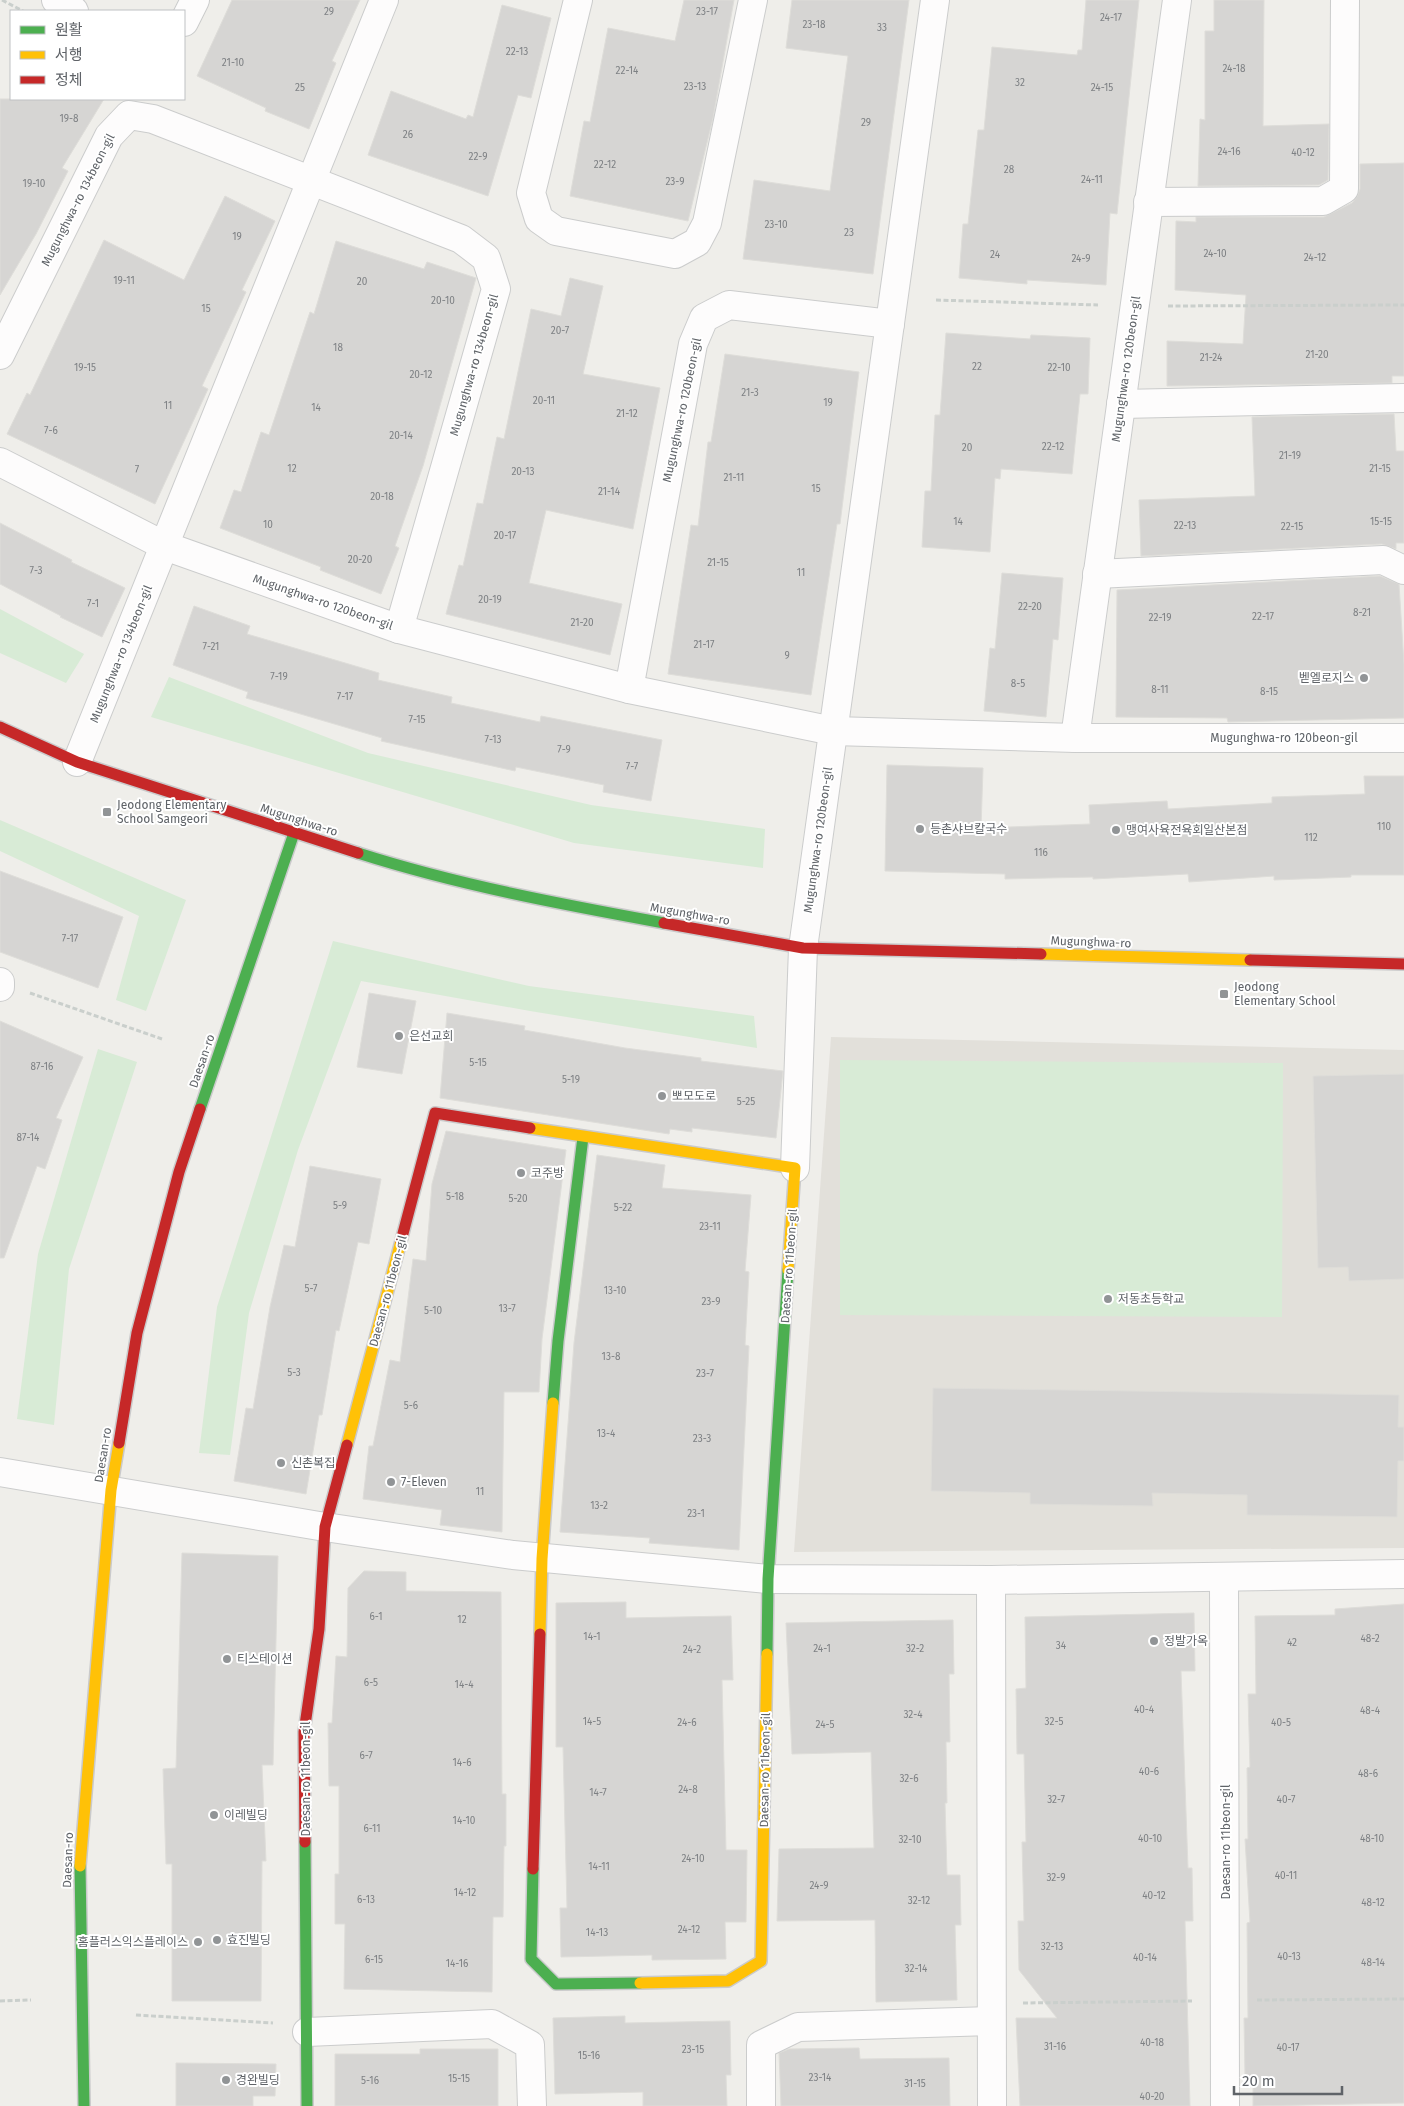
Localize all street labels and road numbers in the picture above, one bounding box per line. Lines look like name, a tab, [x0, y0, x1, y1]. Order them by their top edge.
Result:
street label: Mugunghwa-ro 134beon-gil	[38, 131, 118, 269]
street label: Mugunghwa-ro 134beon-gil	[447, 292, 501, 438]
street label: Mugunghwa-ro 120beon-gil	[1109, 295, 1143, 443]
street label: Mugunghwa-ro 120beon-gil	[660, 336, 704, 484]
street label: Mugunghwa-ro 120beon-gil	[251, 571, 395, 633]
street label: Mugunghwa-ro 134beon-gil	[87, 583, 155, 725]
street label: Mugunghwa-ro 120beon-gil	[1210, 731, 1358, 745]
street label: Mugunghwa-ro 120beon-gil	[801, 766, 835, 914]
street label: Mugunghwa-ro	[258, 801, 340, 839]
street label: Mugunghwa-ro	[649, 900, 731, 928]
street label: Mugunghwa-ro	[1050, 934, 1132, 950]
street label: Daesan-ro	[186, 1032, 218, 1090]
street label: Daesan-ro 11beon-gil	[778, 1208, 800, 1324]
street label: Daesan-ro 11beon-gil	[366, 1233, 410, 1348]
street label: Daesan-ro	[92, 1426, 114, 1484]
street label: Daesan-ro 11beon-gil	[757, 1712, 773, 1828]
street label: Daesan-ro 11beon-gil	[299, 1721, 313, 1836]
street label: Daesan-ro 11beon-gil	[1219, 1784, 1233, 1899]
street label: Daesan-ro	[60, 1832, 76, 1888]

